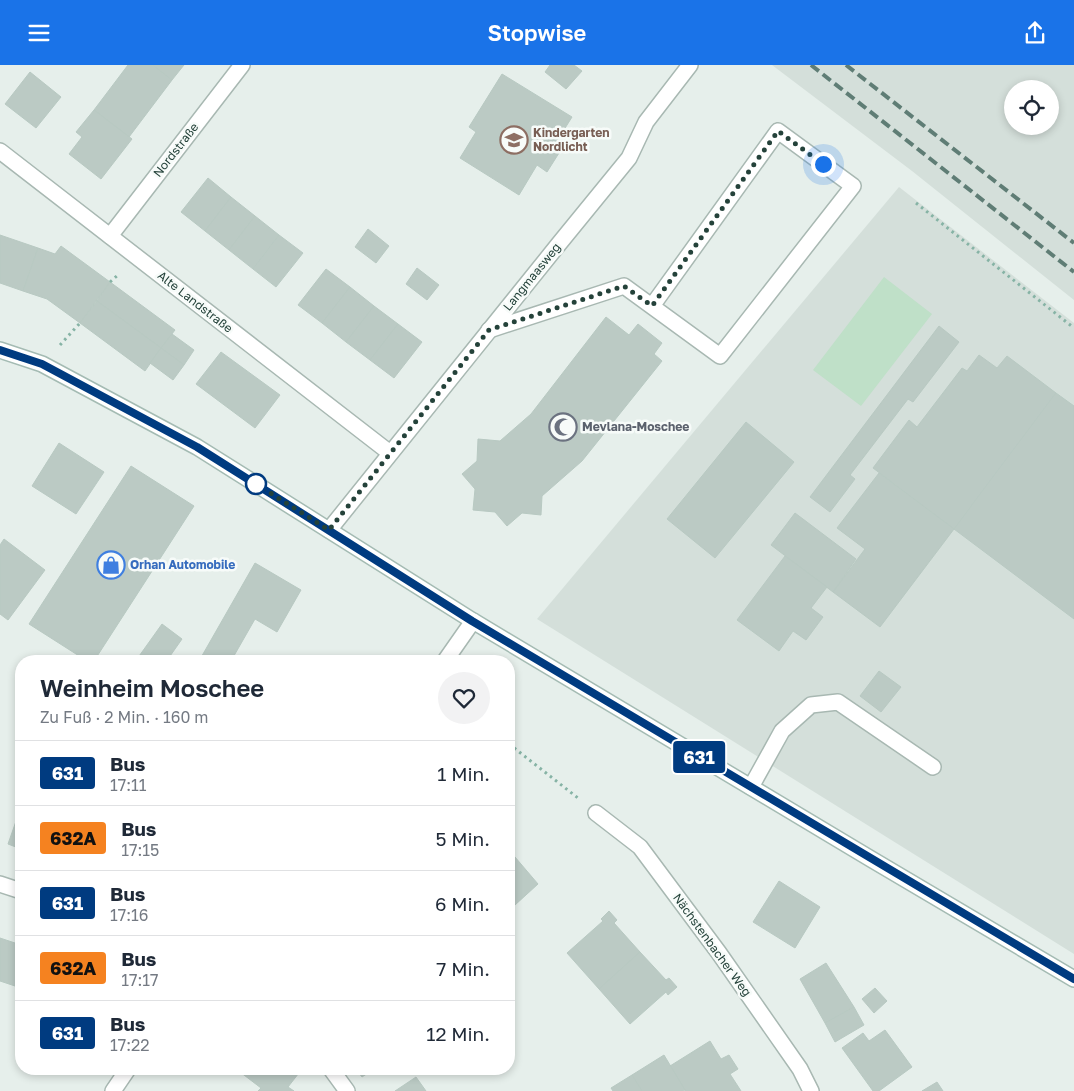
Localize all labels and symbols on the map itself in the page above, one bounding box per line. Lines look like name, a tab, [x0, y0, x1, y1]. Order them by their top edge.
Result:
street label: Nordstraße	[150, 120, 201, 180]
school or university icon: Kindergarten Nordlicht	[499, 125, 529, 155]
place label: Kindergarten Nordlicht	[533, 125, 610, 154]
your location	[811, 152, 836, 177]
street label: Langmaasweg	[500, 240, 564, 314]
street label: Alte Landstraße	[155, 268, 236, 336]
mosque icon: Mevlana-Moschee	[548, 412, 578, 442]
place label: Mevlana-Moschee	[582, 419, 689, 434]
unlabelled marker	[245, 473, 267, 495]
shop icon: Orhan Automobile	[96, 550, 126, 580]
place label: Orhan Automobile	[130, 557, 235, 572]
line badge: 631	[670, 741, 728, 773]
street label: Nächstenbacher Weg	[670, 890, 755, 999]

